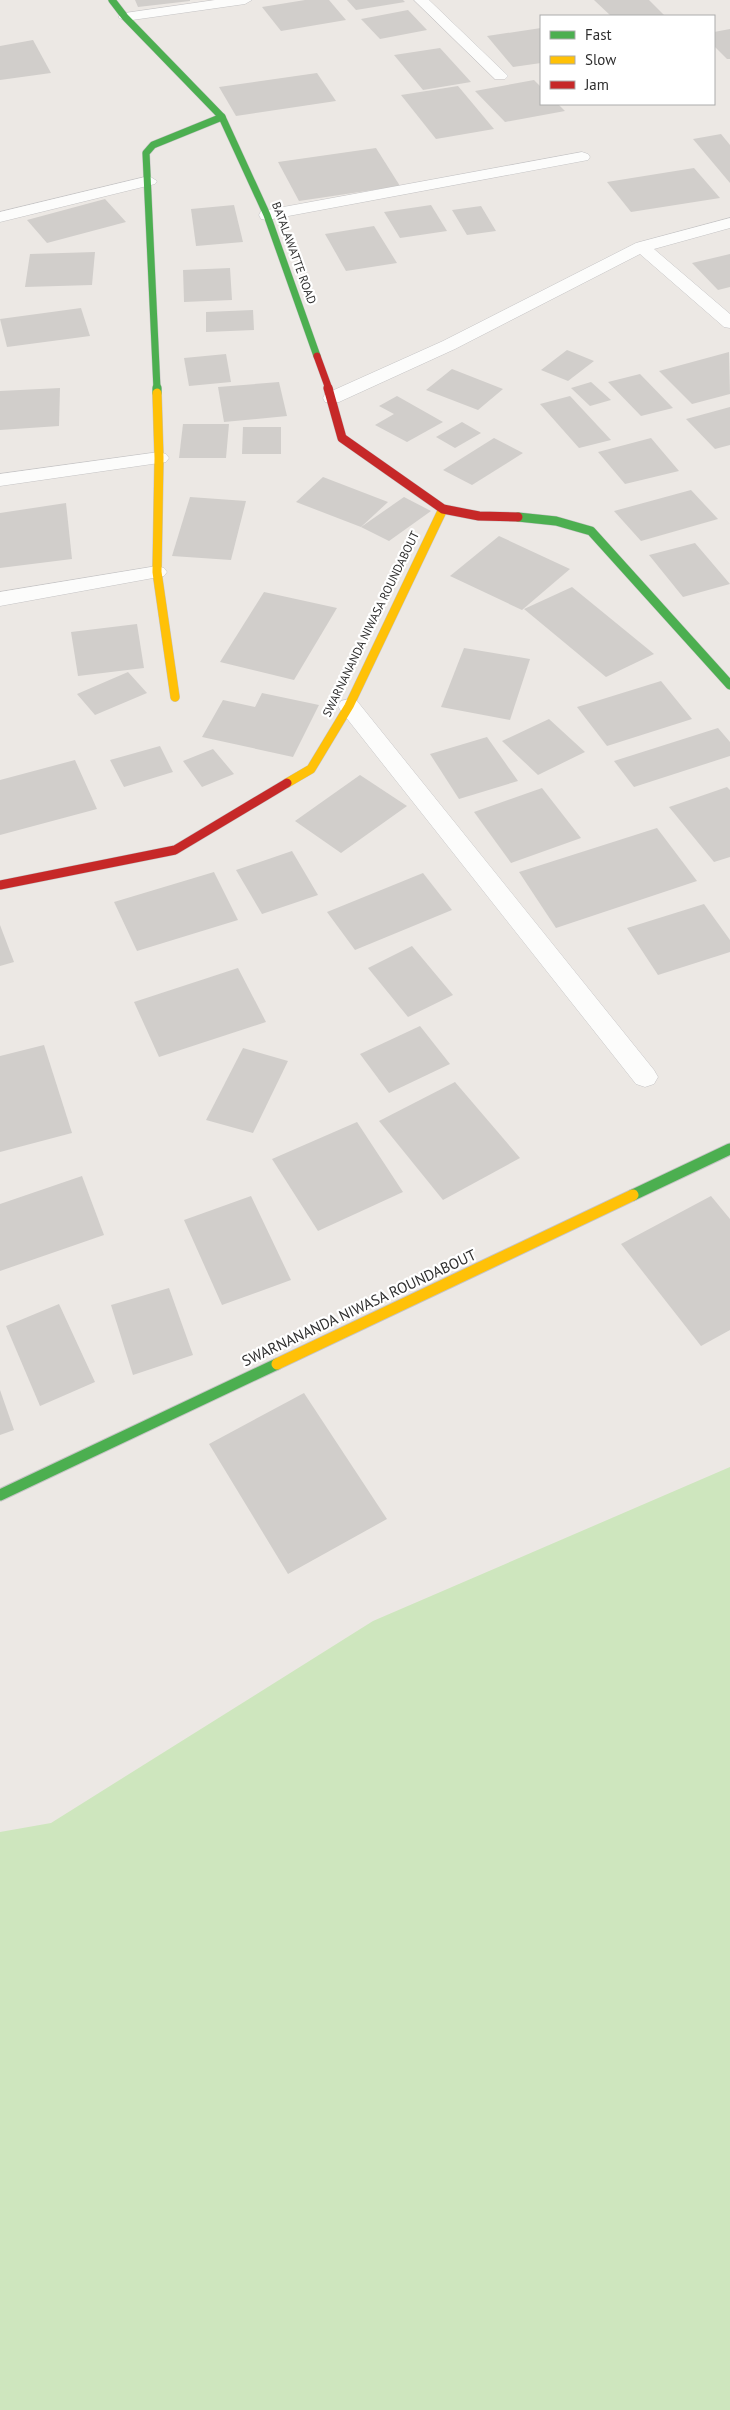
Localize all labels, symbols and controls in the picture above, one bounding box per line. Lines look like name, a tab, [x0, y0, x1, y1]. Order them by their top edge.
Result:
legend	[540, 15, 715, 105]
text: Fast	[585, 25, 612, 44]
text: Slow	[585, 50, 616, 69]
text: Jam	[584, 75, 609, 94]
street label: BATALAWATTE ROAD	[269, 200, 320, 306]
street label: SWARNANANDA NIWASA ROUNDABOUT	[319, 528, 422, 719]
street label: SWARNANANDA NIWASA ROUNDABOUT	[239, 1245, 480, 1370]

